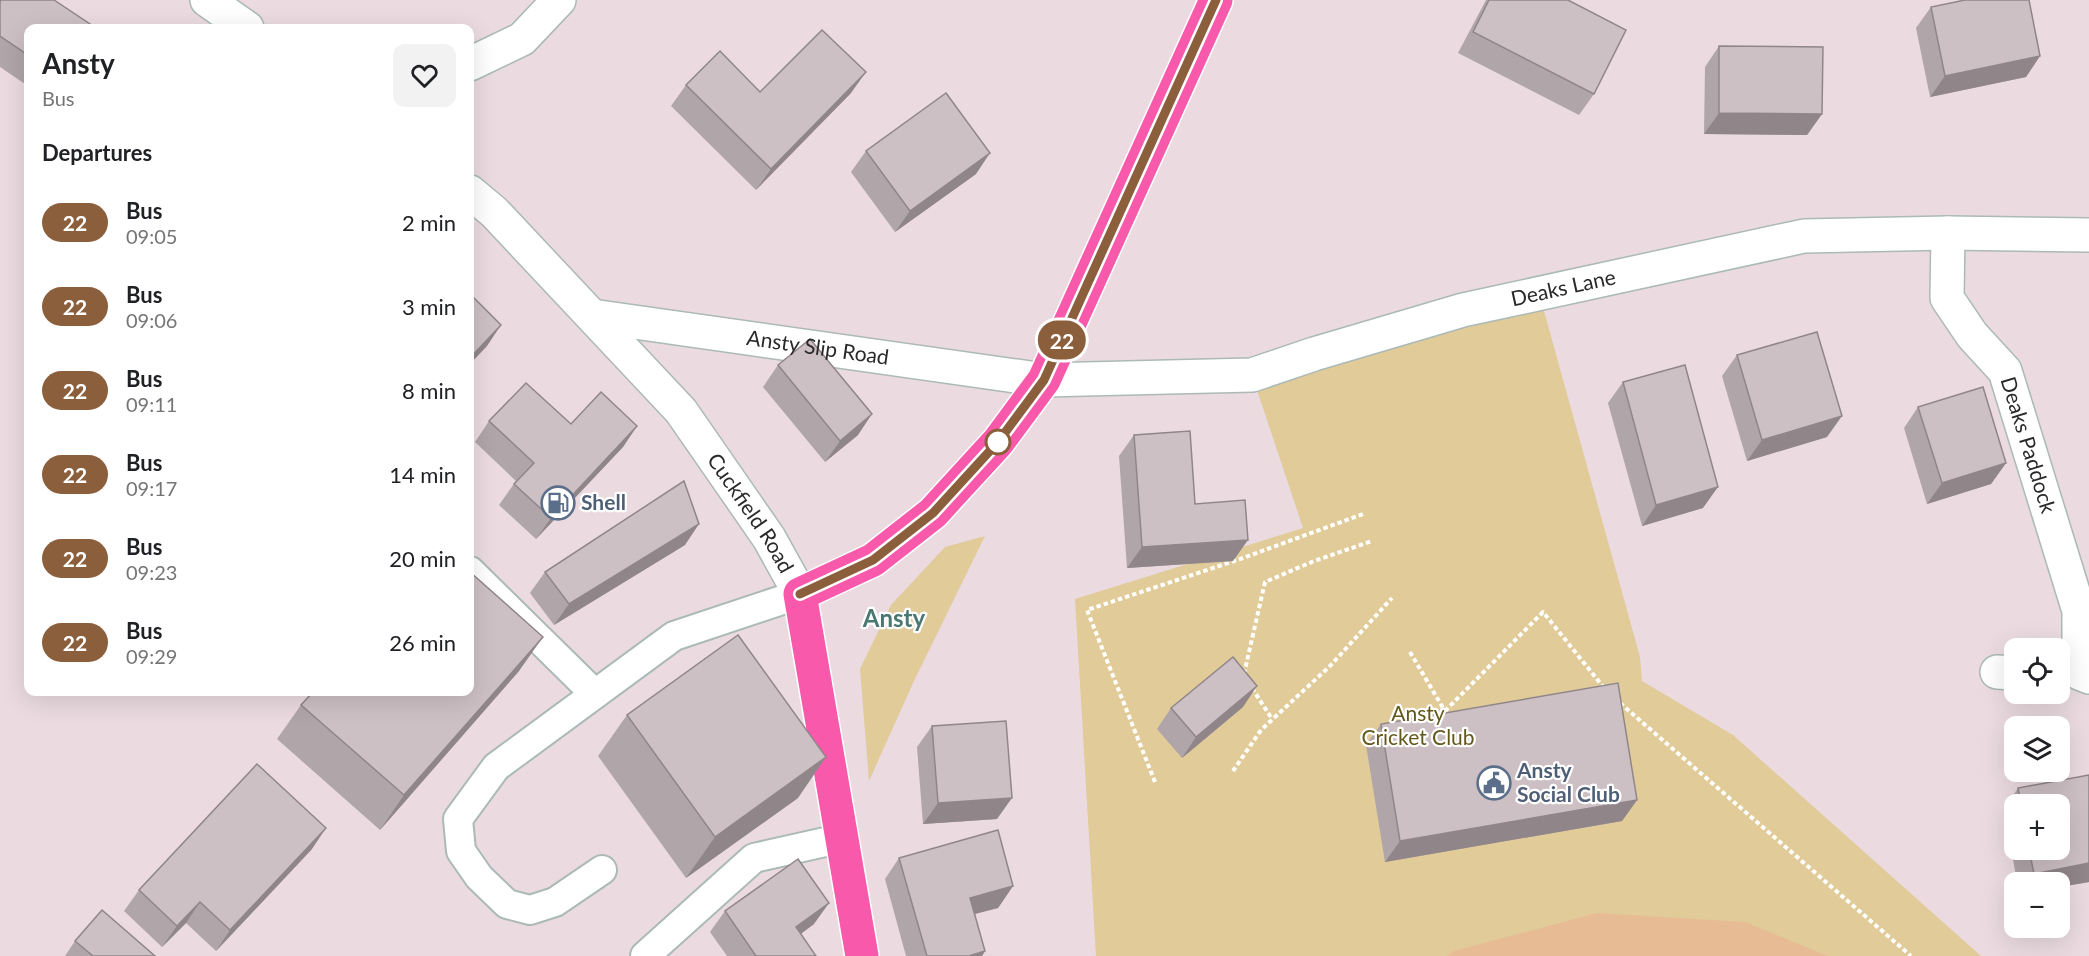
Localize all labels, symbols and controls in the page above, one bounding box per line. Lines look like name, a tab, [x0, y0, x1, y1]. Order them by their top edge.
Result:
button: heart	[393, 44, 456, 107]
text: Ansty	[42, 46, 115, 80]
text: Bus	[42, 86, 75, 110]
text: Departures	[42, 139, 152, 166]
text: Bus	[126, 197, 162, 224]
text: 2 min	[402, 209, 456, 236]
text: 22	[63, 210, 87, 235]
text: 09:05	[126, 224, 177, 248]
street label: Deaks Lane	[1508, 263, 1618, 310]
text: Bus	[126, 281, 162, 308]
text: 3 min	[402, 293, 456, 320]
text: 22	[63, 294, 87, 319]
text: 09:06	[126, 308, 177, 332]
line badge: 22	[1035, 320, 1089, 360]
street label: Ansty Slip Road	[745, 324, 891, 369]
text: 22	[1050, 328, 1074, 353]
text: Bus	[126, 365, 162, 392]
street label: Deaks Paddock	[1996, 373, 2062, 516]
text: 8 min	[402, 377, 456, 404]
text: 22	[63, 378, 87, 403]
text: 09:11	[126, 392, 177, 416]
unlabelled marker	[985, 429, 1011, 455]
street label: Cuckfield Road	[703, 448, 800, 577]
text: Bus	[126, 449, 162, 476]
text: 14 min	[389, 461, 456, 488]
text: 22	[63, 462, 87, 487]
text: 09:17	[126, 476, 177, 500]
fuel station icon: Shell	[540, 485, 576, 521]
place label: Shell	[581, 489, 626, 514]
text: Bus	[126, 533, 162, 560]
text: 20 min	[389, 545, 456, 572]
text: 22	[63, 546, 87, 571]
text: 09:23	[126, 560, 177, 584]
district label: Ansty	[862, 603, 925, 632]
text: Bus	[126, 617, 162, 644]
text: 26 min	[389, 629, 456, 656]
text: 22	[63, 630, 87, 655]
map controls	[2004, 638, 2070, 938]
button: locate	[2004, 638, 2070, 704]
text: 09:29	[126, 644, 177, 668]
park label: Ansty Cricket Club	[1361, 700, 1475, 749]
button: layers	[2004, 716, 2070, 782]
place label: Ansty Social Club	[1516, 757, 1620, 806]
public building icon: Ansty Social Club	[1476, 765, 1512, 801]
button: +	[2004, 794, 2070, 860]
button: −	[2004, 872, 2070, 938]

